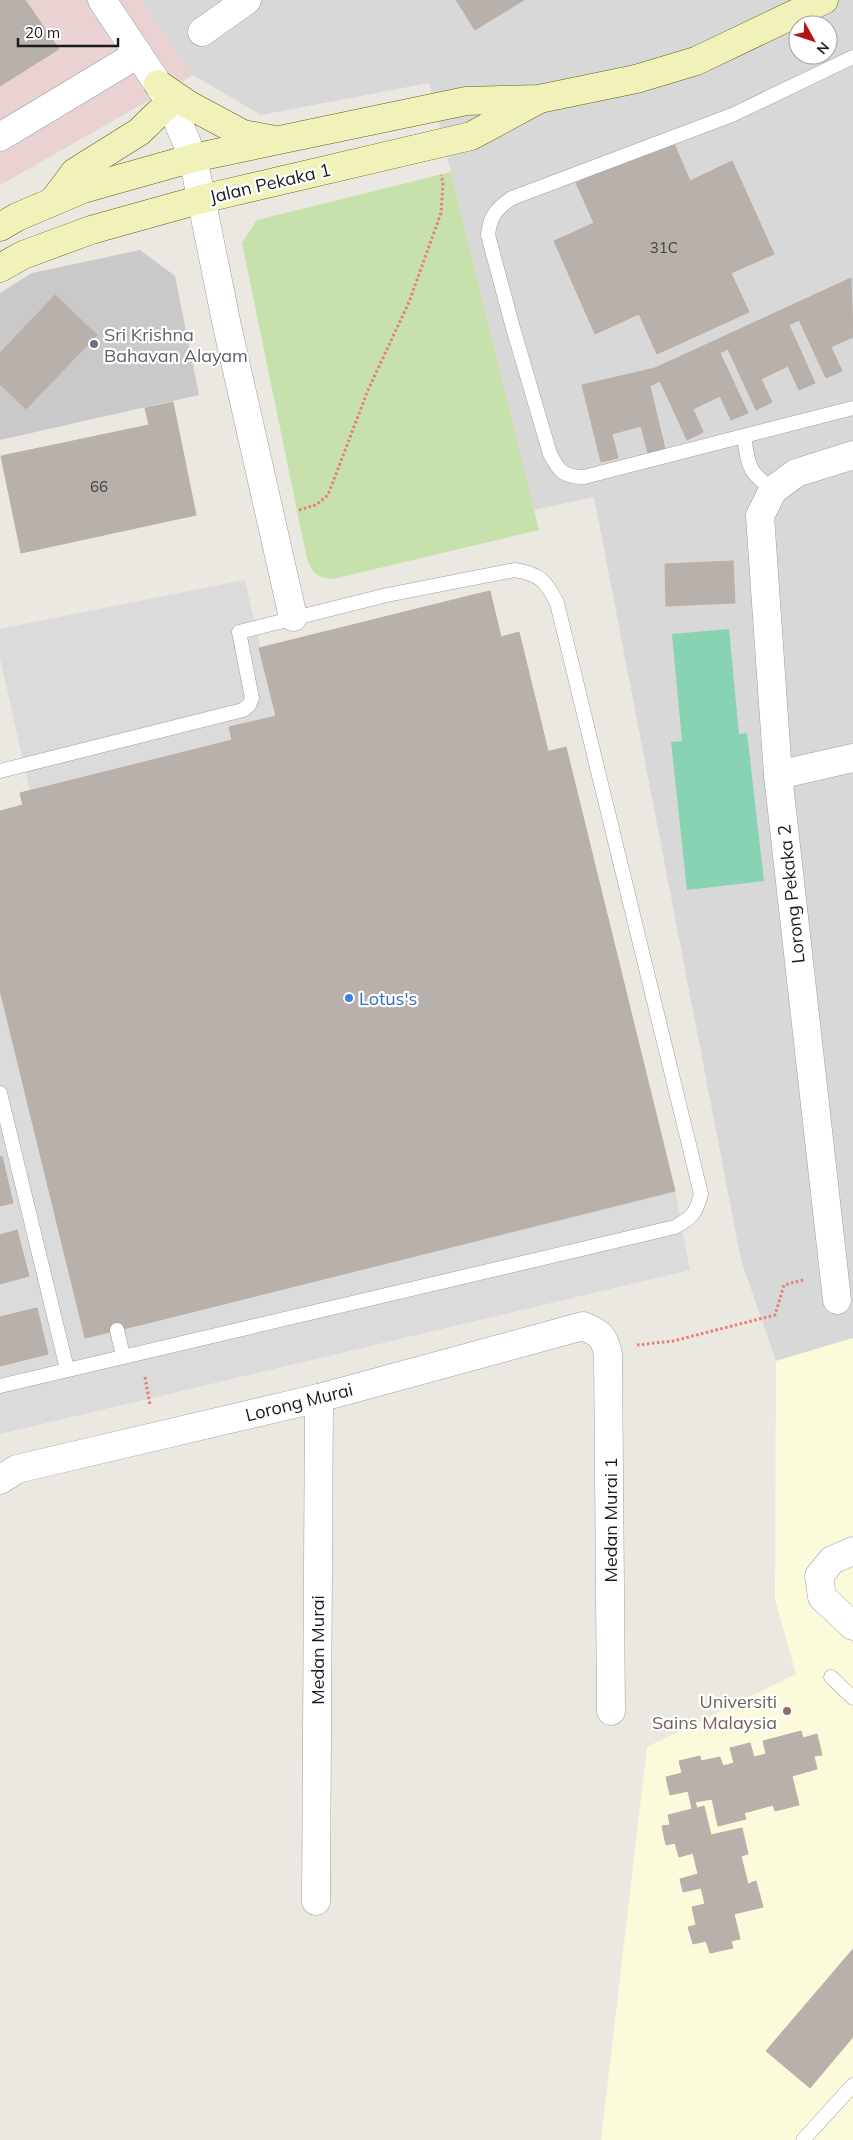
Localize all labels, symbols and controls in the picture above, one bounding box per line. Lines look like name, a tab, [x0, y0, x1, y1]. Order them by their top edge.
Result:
scale bar	[18, 15, 118, 47]
north arrow	[788, 15, 838, 65]
text: 20 m	[25, 23, 60, 42]
text: N	[813, 39, 833, 58]
street label: Jalan Pekaka 1	[207, 158, 333, 208]
house number: 31C	[650, 238, 678, 257]
place label: Sri Krishna Bahavan Alayam	[104, 323, 248, 367]
marker: Sri Krishna Bahavan Alayam	[88, 338, 100, 350]
house number: 66	[90, 477, 108, 496]
street label: Lorong Pekaka 2	[772, 823, 810, 965]
place label: Lotus's	[359, 987, 417, 1010]
marker: Lotus's	[343, 992, 355, 1004]
street label: Lorong Murai	[243, 1378, 355, 1426]
street label: Medan Murai 1	[599, 1458, 622, 1582]
street label: Medan Murai	[306, 1595, 329, 1705]
place label: Universiti Sains Malaysia	[652, 1690, 777, 1734]
marker: Universiti Sains Malaysia	[781, 1705, 793, 1717]

